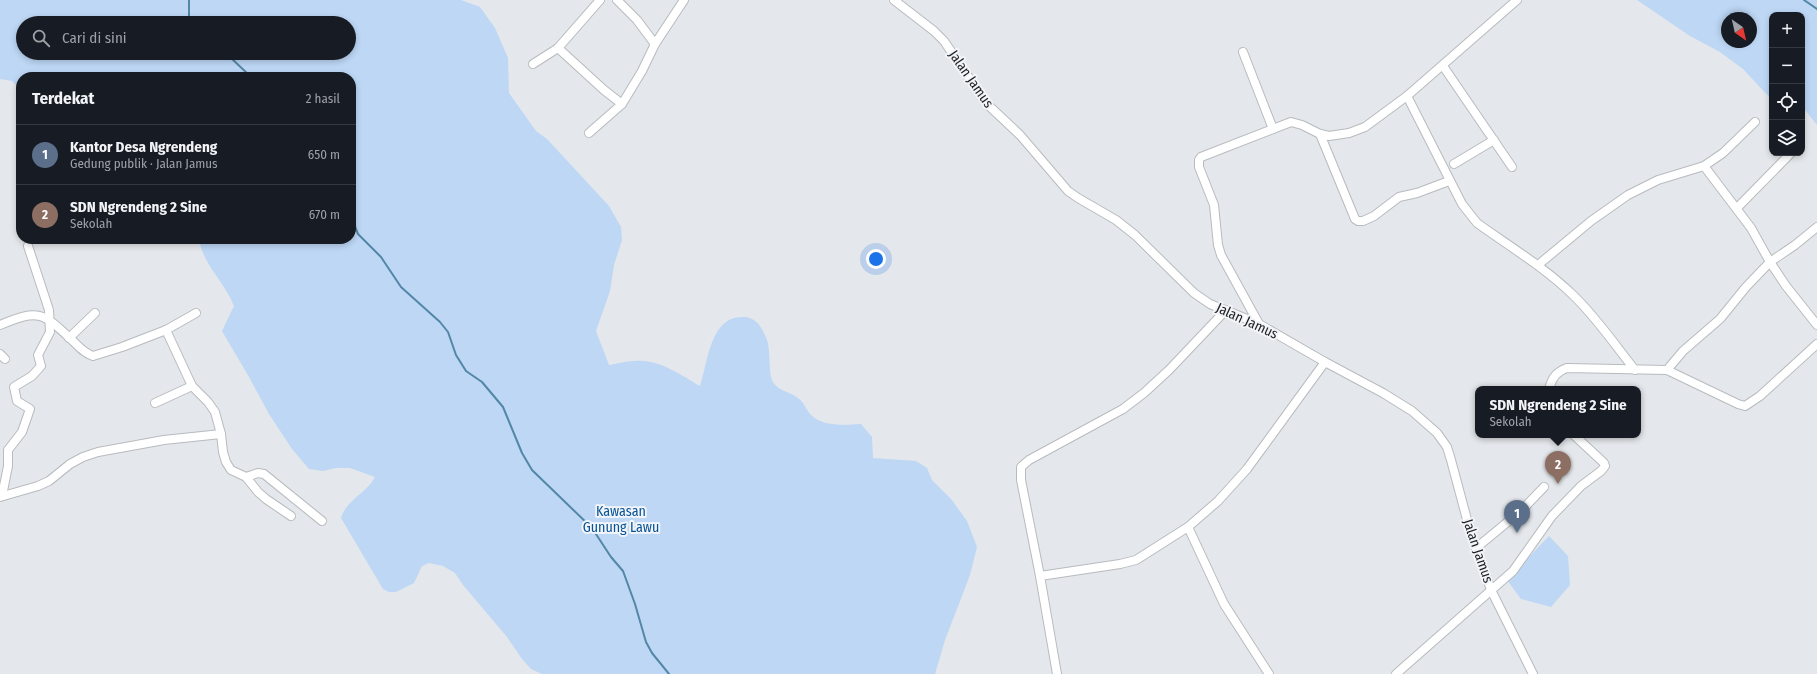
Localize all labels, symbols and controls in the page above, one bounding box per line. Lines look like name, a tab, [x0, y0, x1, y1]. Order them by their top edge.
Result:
north arrow	[1721, 12, 1757, 48]
map controls	[1769, 12, 1805, 156]
button: +	[1769, 12, 1805, 48]
search box	[16, 16, 356, 60]
icon: search	[30, 27, 52, 49]
text: Cari di sini	[62, 29, 127, 47]
street label: Jalan Jamus	[945, 47, 997, 111]
button: −	[1769, 48, 1805, 84]
button: locate	[1769, 84, 1805, 120]
text: Terdekat	[32, 88, 94, 109]
text: 2 hasil	[306, 91, 340, 106]
button: layers	[1769, 120, 1805, 156]
text: Kantor Desa Ngrendeng	[70, 138, 217, 156]
text: 1	[42, 147, 48, 162]
text: 650 m	[308, 147, 340, 162]
text: Gedung publik · Jalan Jamus	[70, 156, 218, 171]
text: SDN Ngrendeng 2 Sine	[70, 198, 207, 216]
text: 2	[42, 207, 48, 222]
text: 670 m	[309, 207, 340, 222]
text: Sekolah	[70, 216, 112, 231]
your location	[866, 249, 886, 269]
street label: Jalan Jamus	[1213, 299, 1281, 343]
popup	[1475, 386, 1641, 438]
text: SDN Ngrendeng 2 Sine	[1489, 396, 1627, 414]
text: Sekolah	[1489, 414, 1532, 429]
pin: 2	[1545, 451, 1571, 484]
pin: 1	[1504, 500, 1530, 533]
park label: Kawasan Gunung Lawu	[583, 503, 659, 536]
street label: Jalan Jamus	[1459, 517, 1497, 585]

